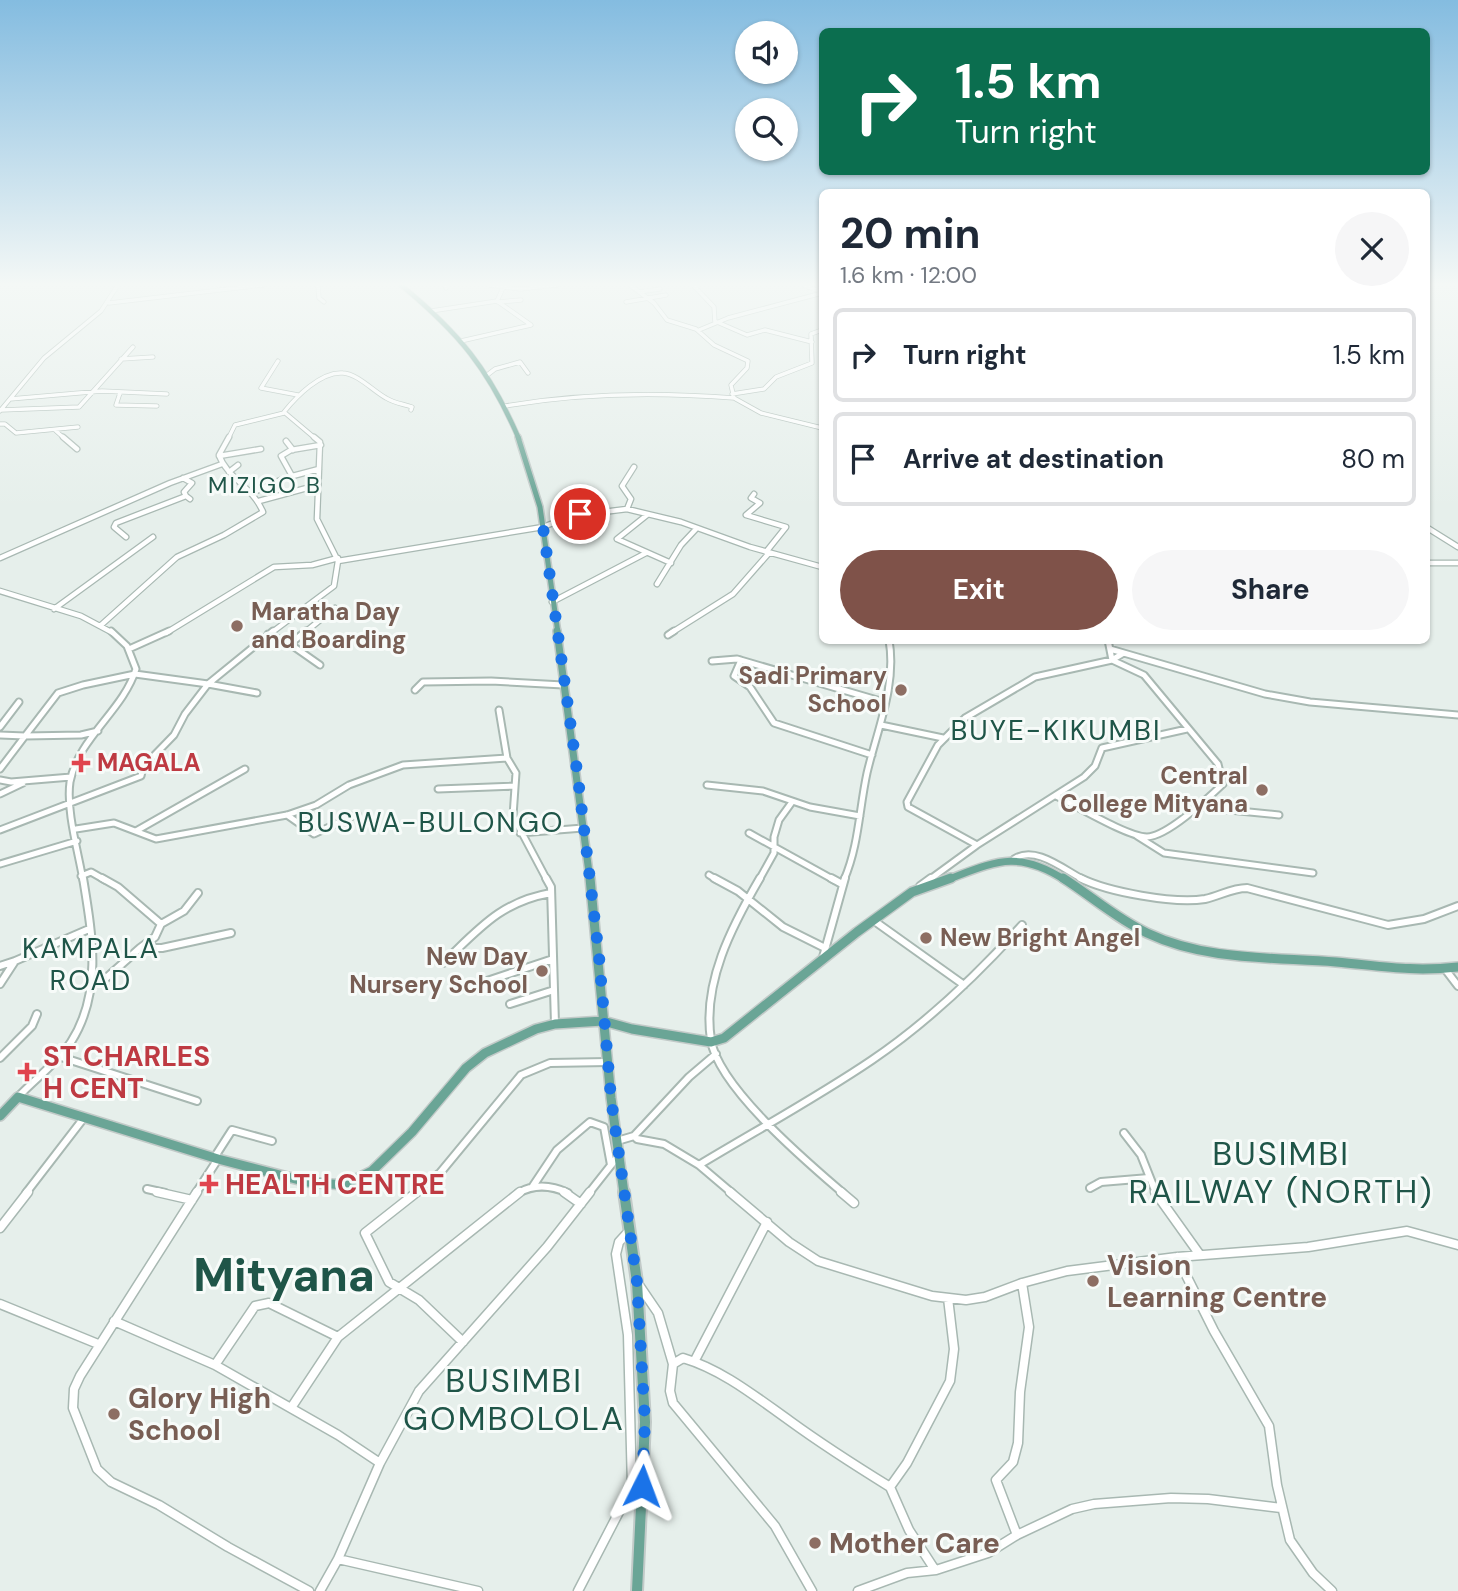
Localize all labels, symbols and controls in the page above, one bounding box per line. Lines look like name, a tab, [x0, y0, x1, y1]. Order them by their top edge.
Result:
map controls	[735, 21, 798, 161]
button: sound	[735, 21, 798, 84]
text: 1.5 km	[955, 49, 1102, 113]
icon: right	[840, 56, 931, 147]
button: search	[735, 98, 798, 161]
text: Turn right	[955, 111, 1097, 153]
text: 20 min	[840, 206, 980, 261]
button: close	[1335, 212, 1409, 286]
text: 1.6 km · 12:00	[840, 260, 977, 290]
icon: right	[844, 336, 882, 374]
text: Turn right	[903, 338, 1027, 372]
text: 1.5 km	[1333, 338, 1405, 372]
icon: arrive	[844, 440, 882, 478]
text: Arrive at destination	[903, 442, 1164, 476]
text: 80 m	[1341, 442, 1405, 476]
district label: MIZIGO B	[208, 470, 322, 500]
pin	[550, 484, 610, 544]
icon: arrive	[561, 495, 599, 533]
button: Exit	[840, 550, 1118, 630]
button: Share	[1132, 550, 1409, 630]
place label: Maratha Day and Boarding	[251, 596, 406, 655]
marker: Maratha Day and Boarding	[229, 618, 245, 634]
place label: Sadi Primary School	[738, 660, 887, 719]
marker: Sadi Primary School	[893, 682, 909, 698]
district label: BUYE-KIKUMBI	[950, 712, 1162, 749]
place label: MAGALA	[97, 747, 200, 778]
marker: MAGALA	[71, 753, 91, 773]
place label: Central College Mityana	[1060, 760, 1248, 819]
marker: Central College Mityana	[1254, 782, 1270, 798]
district label: BUSWA-BULONGO	[297, 804, 565, 841]
place label: New Bright Angel	[940, 922, 1140, 953]
district label: KAMPALA ROAD	[22, 930, 160, 999]
marker: New Bright Angel	[918, 930, 934, 946]
place label: New Day Nursery School	[349, 941, 528, 1000]
marker: New Day Nursery School	[534, 963, 550, 979]
place label: ST CHARLES H CENT	[43, 1038, 210, 1107]
marker: ST CHARLES H CENT	[17, 1062, 37, 1082]
district label: BUSIMBI RAILWAY (NORTH)	[1129, 1132, 1433, 1213]
place label: HEALTH CENTRE	[225, 1166, 445, 1203]
marker: HEALTH CENTRE	[199, 1174, 219, 1194]
district label: Mityana	[193, 1245, 375, 1305]
place label: Vision Learning Centre	[1107, 1247, 1327, 1316]
marker: Vision Learning Centre	[1085, 1273, 1101, 1289]
district label: BUSIMBI GOMBOLOLA	[403, 1359, 625, 1440]
place label: Glory High School	[128, 1380, 271, 1449]
marker: Glory High School	[106, 1406, 122, 1422]
position arrow	[605, 1449, 679, 1523]
place label: Mother Care	[829, 1525, 1000, 1562]
marker: Mother Care	[807, 1535, 823, 1551]

